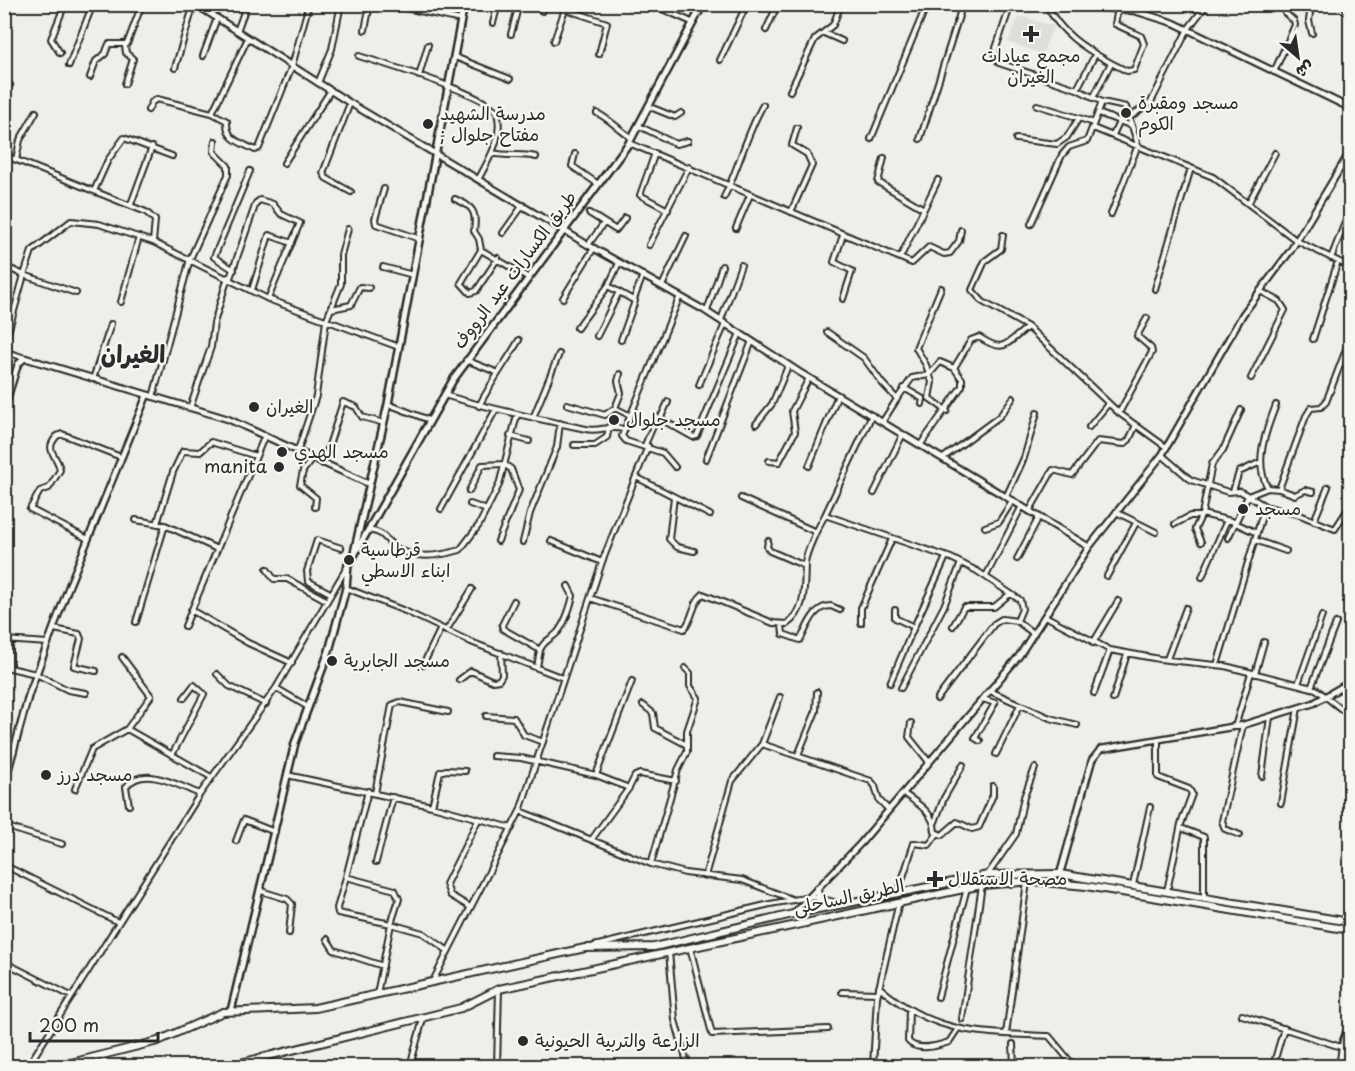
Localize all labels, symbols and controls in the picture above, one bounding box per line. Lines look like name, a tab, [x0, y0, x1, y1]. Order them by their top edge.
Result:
marker: مجمع عيادات الغيران	[1022, 25, 1040, 43]
north arrow	[1268, 27, 1328, 87]
place label: مجمع عيادات الغيران	[981, 41, 1081, 89]
text: ش	[1292, 56, 1319, 86]
place label: مسجد ومقبرة الكوم	[1138, 88, 1239, 138]
place label: مدرسة الشهيد ; مفتاح جلوال	[440, 99, 546, 147]
marker: مسجد ومقبرة الكوم	[1119, 106, 1133, 120]
marker: مدرسة الشهيد ; مفتاح جلوال	[421, 117, 435, 131]
street label: طريق الكسارات عبد الرووف	[445, 184, 582, 354]
district label: الغيران	[101, 335, 165, 371]
place label: الغيران	[266, 392, 313, 419]
marker: الغيران	[247, 400, 261, 414]
place label: مسجد جلوال	[626, 405, 721, 432]
marker: مسجد جلوال	[607, 413, 621, 427]
place label: مسجد الهدي	[294, 437, 389, 465]
marker: مسجد الهدي	[275, 445, 289, 459]
place label: manita	[204, 452, 268, 479]
marker: manita	[272, 460, 286, 474]
place label: مسجد	[1255, 494, 1301, 521]
marker: مسجد	[1236, 502, 1250, 516]
place label: قرطاسية ابناء الاسطي	[361, 535, 450, 587]
marker: قرطاسية ابناء الاسطي	[342, 553, 356, 567]
place label: مسجد الجابرية	[344, 646, 450, 673]
marker: مسجد الجابرية	[325, 654, 339, 668]
place label: مسجد درز	[56, 760, 133, 787]
marker: مسجد درز	[39, 768, 53, 782]
place label: مصحة الاستقلال	[948, 864, 1067, 891]
marker: مصحة الاستقلال	[926, 870, 944, 888]
street label: الطريق الساحلى	[791, 871, 907, 920]
scale bar	[30, 1005, 158, 1043]
text: 200 m	[39, 1011, 99, 1038]
place label: الزارعة والتربية الحيونية	[535, 1026, 700, 1053]
marker: الزارعة والتربية الحيونية	[516, 1034, 530, 1048]

